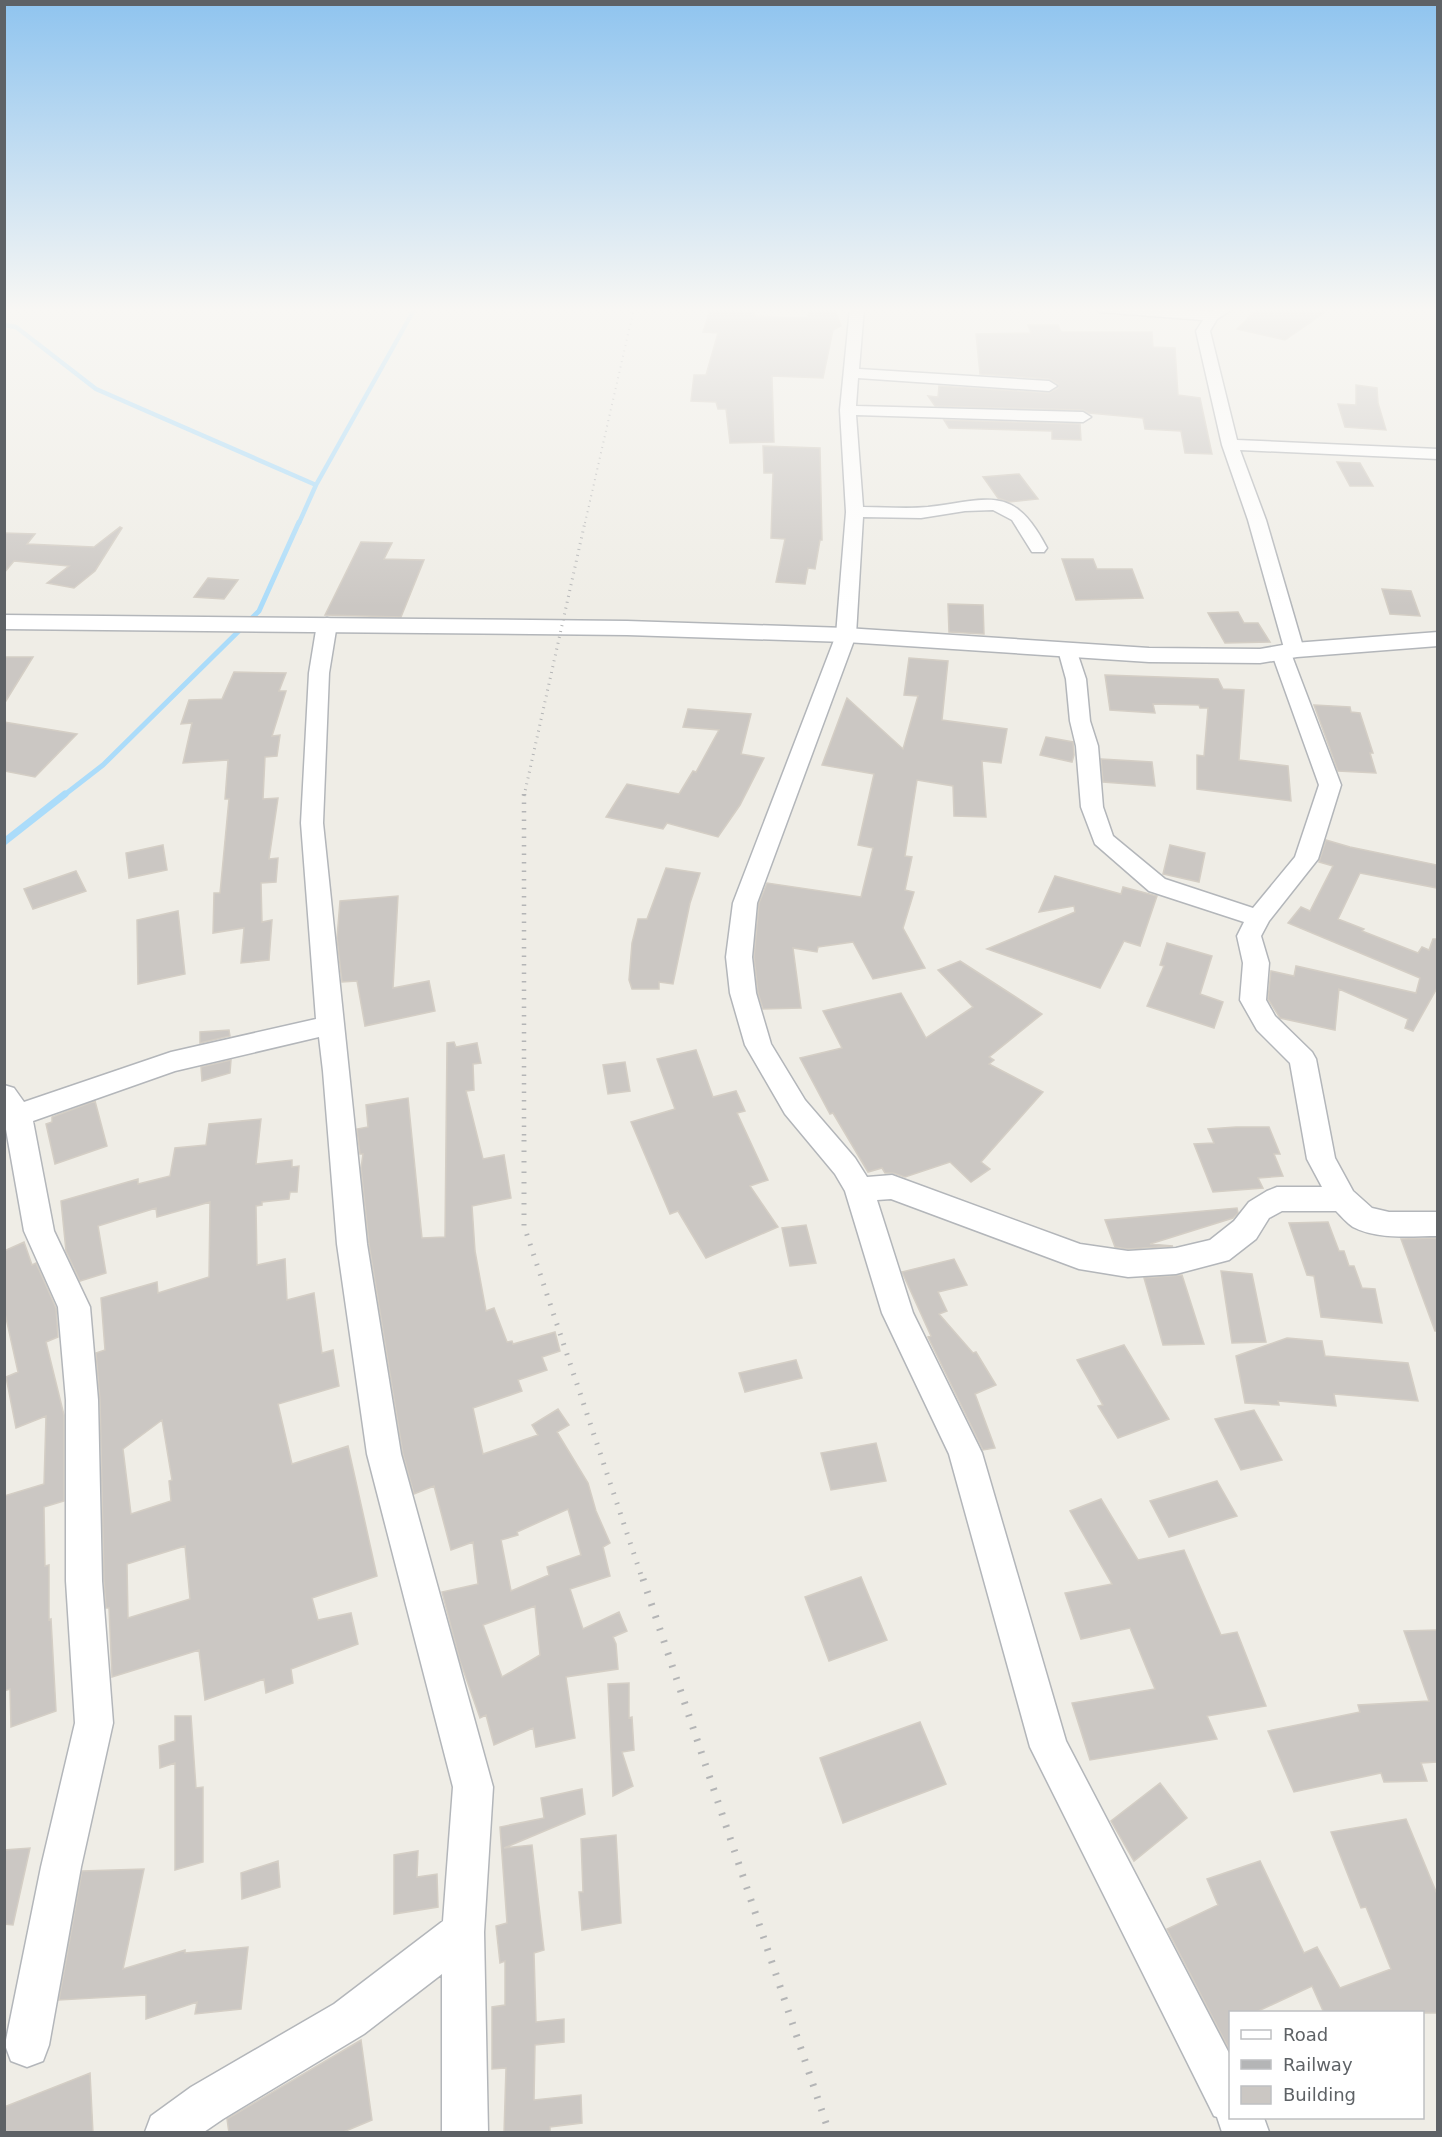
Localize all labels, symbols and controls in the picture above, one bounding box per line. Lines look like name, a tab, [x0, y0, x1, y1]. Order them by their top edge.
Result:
legend	[1229, 2011, 1424, 2119]
text: Road	[1283, 2024, 1328, 2045]
text: Railway	[1283, 2054, 1353, 2075]
text: Building	[1283, 2084, 1356, 2105]

